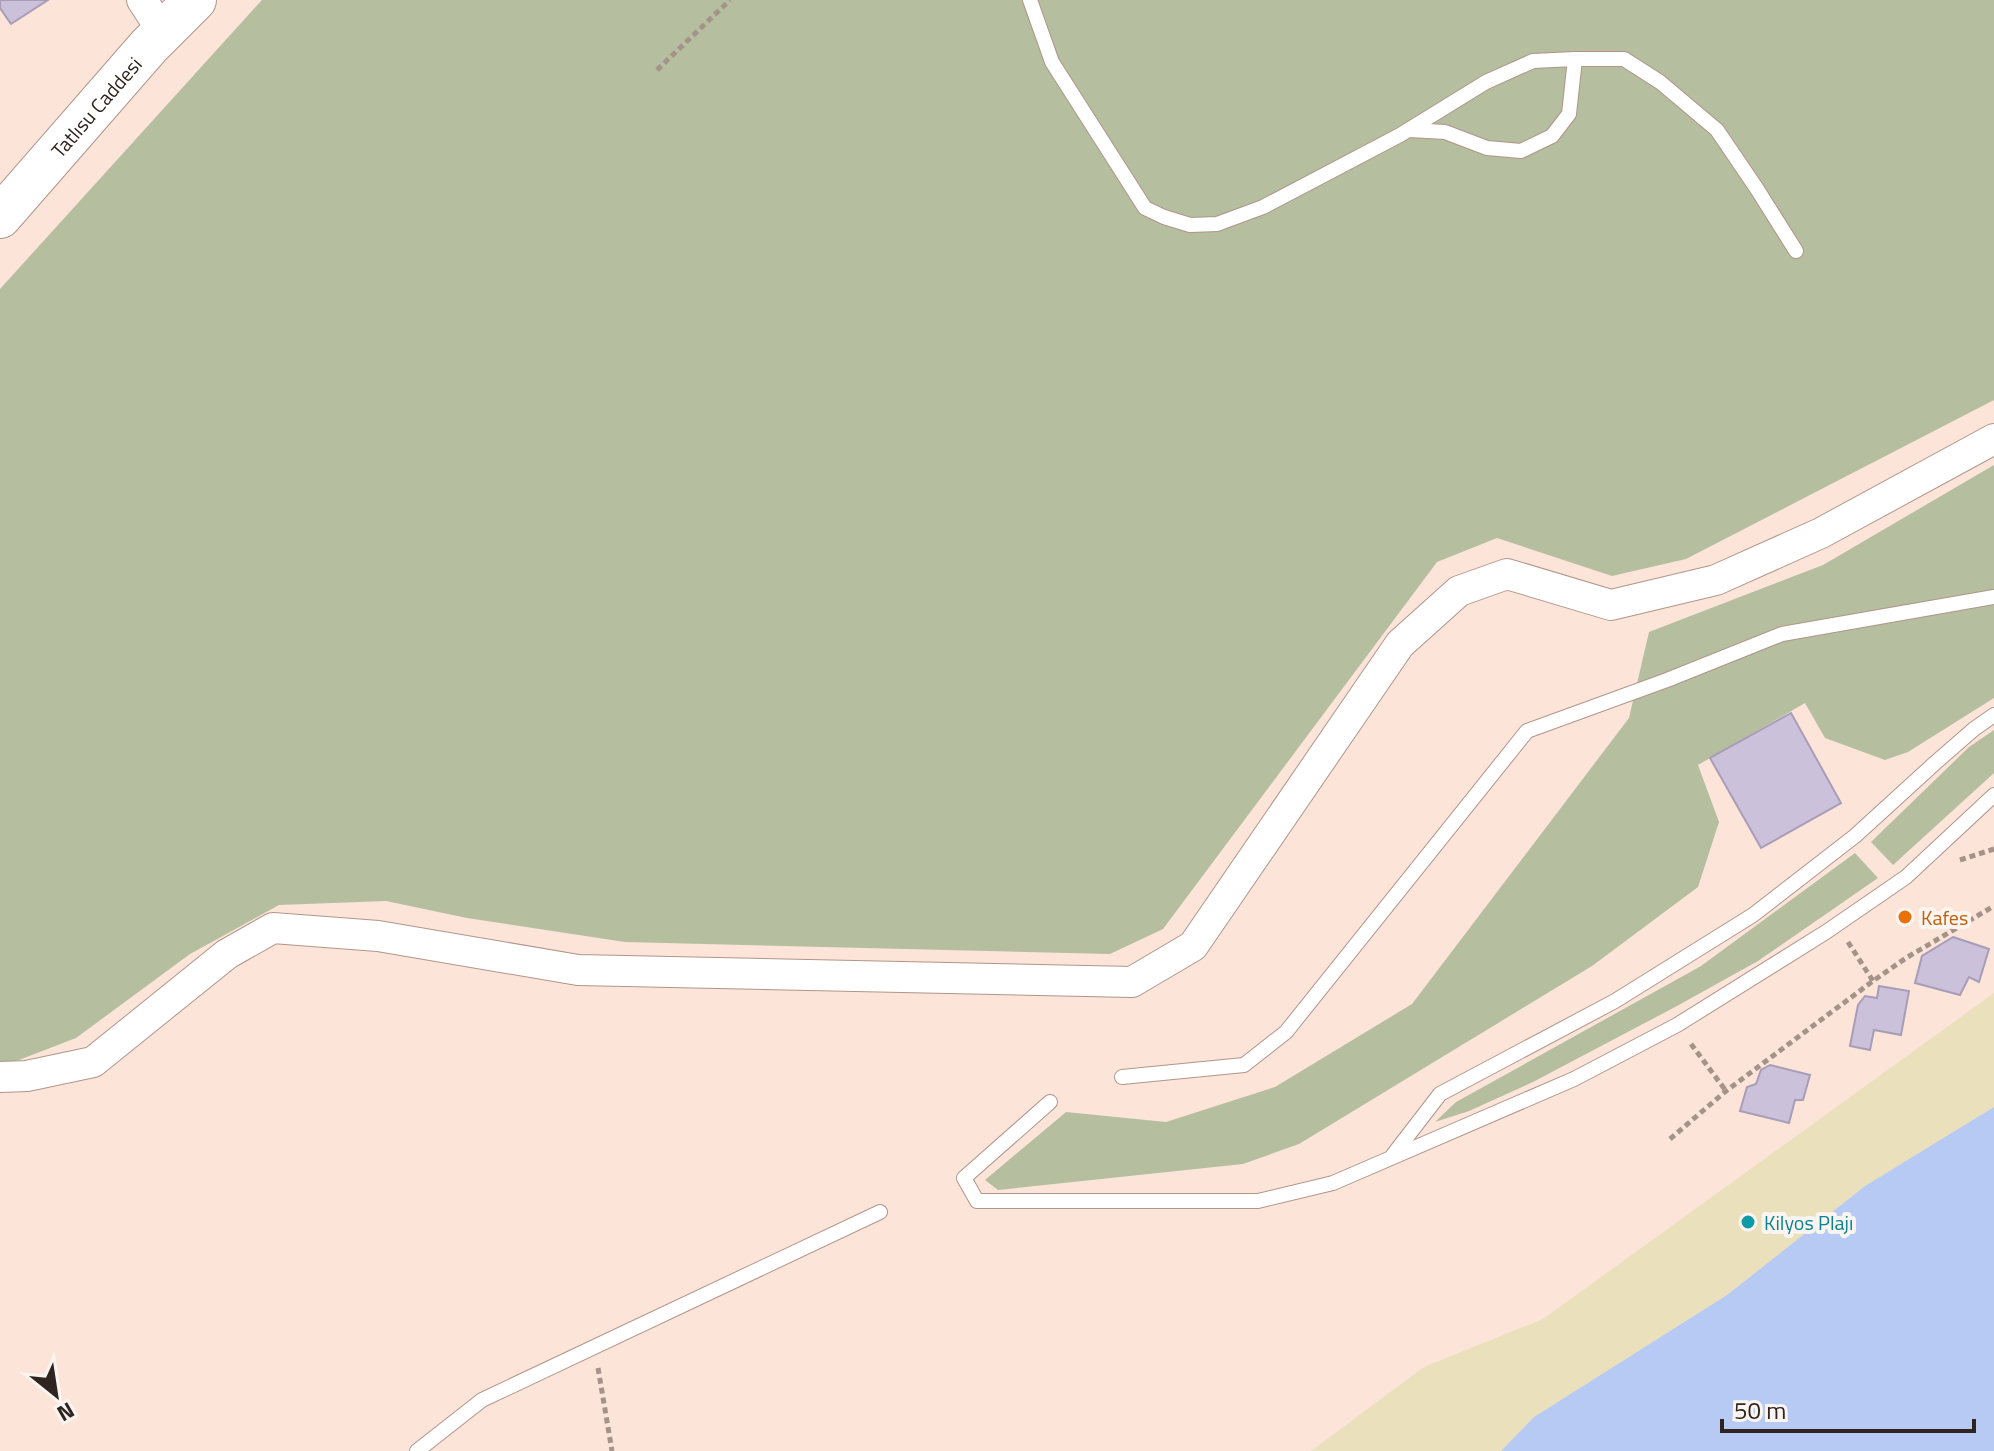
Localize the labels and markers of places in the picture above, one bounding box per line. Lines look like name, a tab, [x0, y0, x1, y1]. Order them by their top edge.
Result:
place label: Kafes	[1921, 902, 1968, 933]
marker: Kafes	[1896, 908, 1914, 926]
place label: Kilyos Plajı	[1764, 1207, 1853, 1238]
marker: Kilyos Plajı	[1739, 1213, 1757, 1231]

